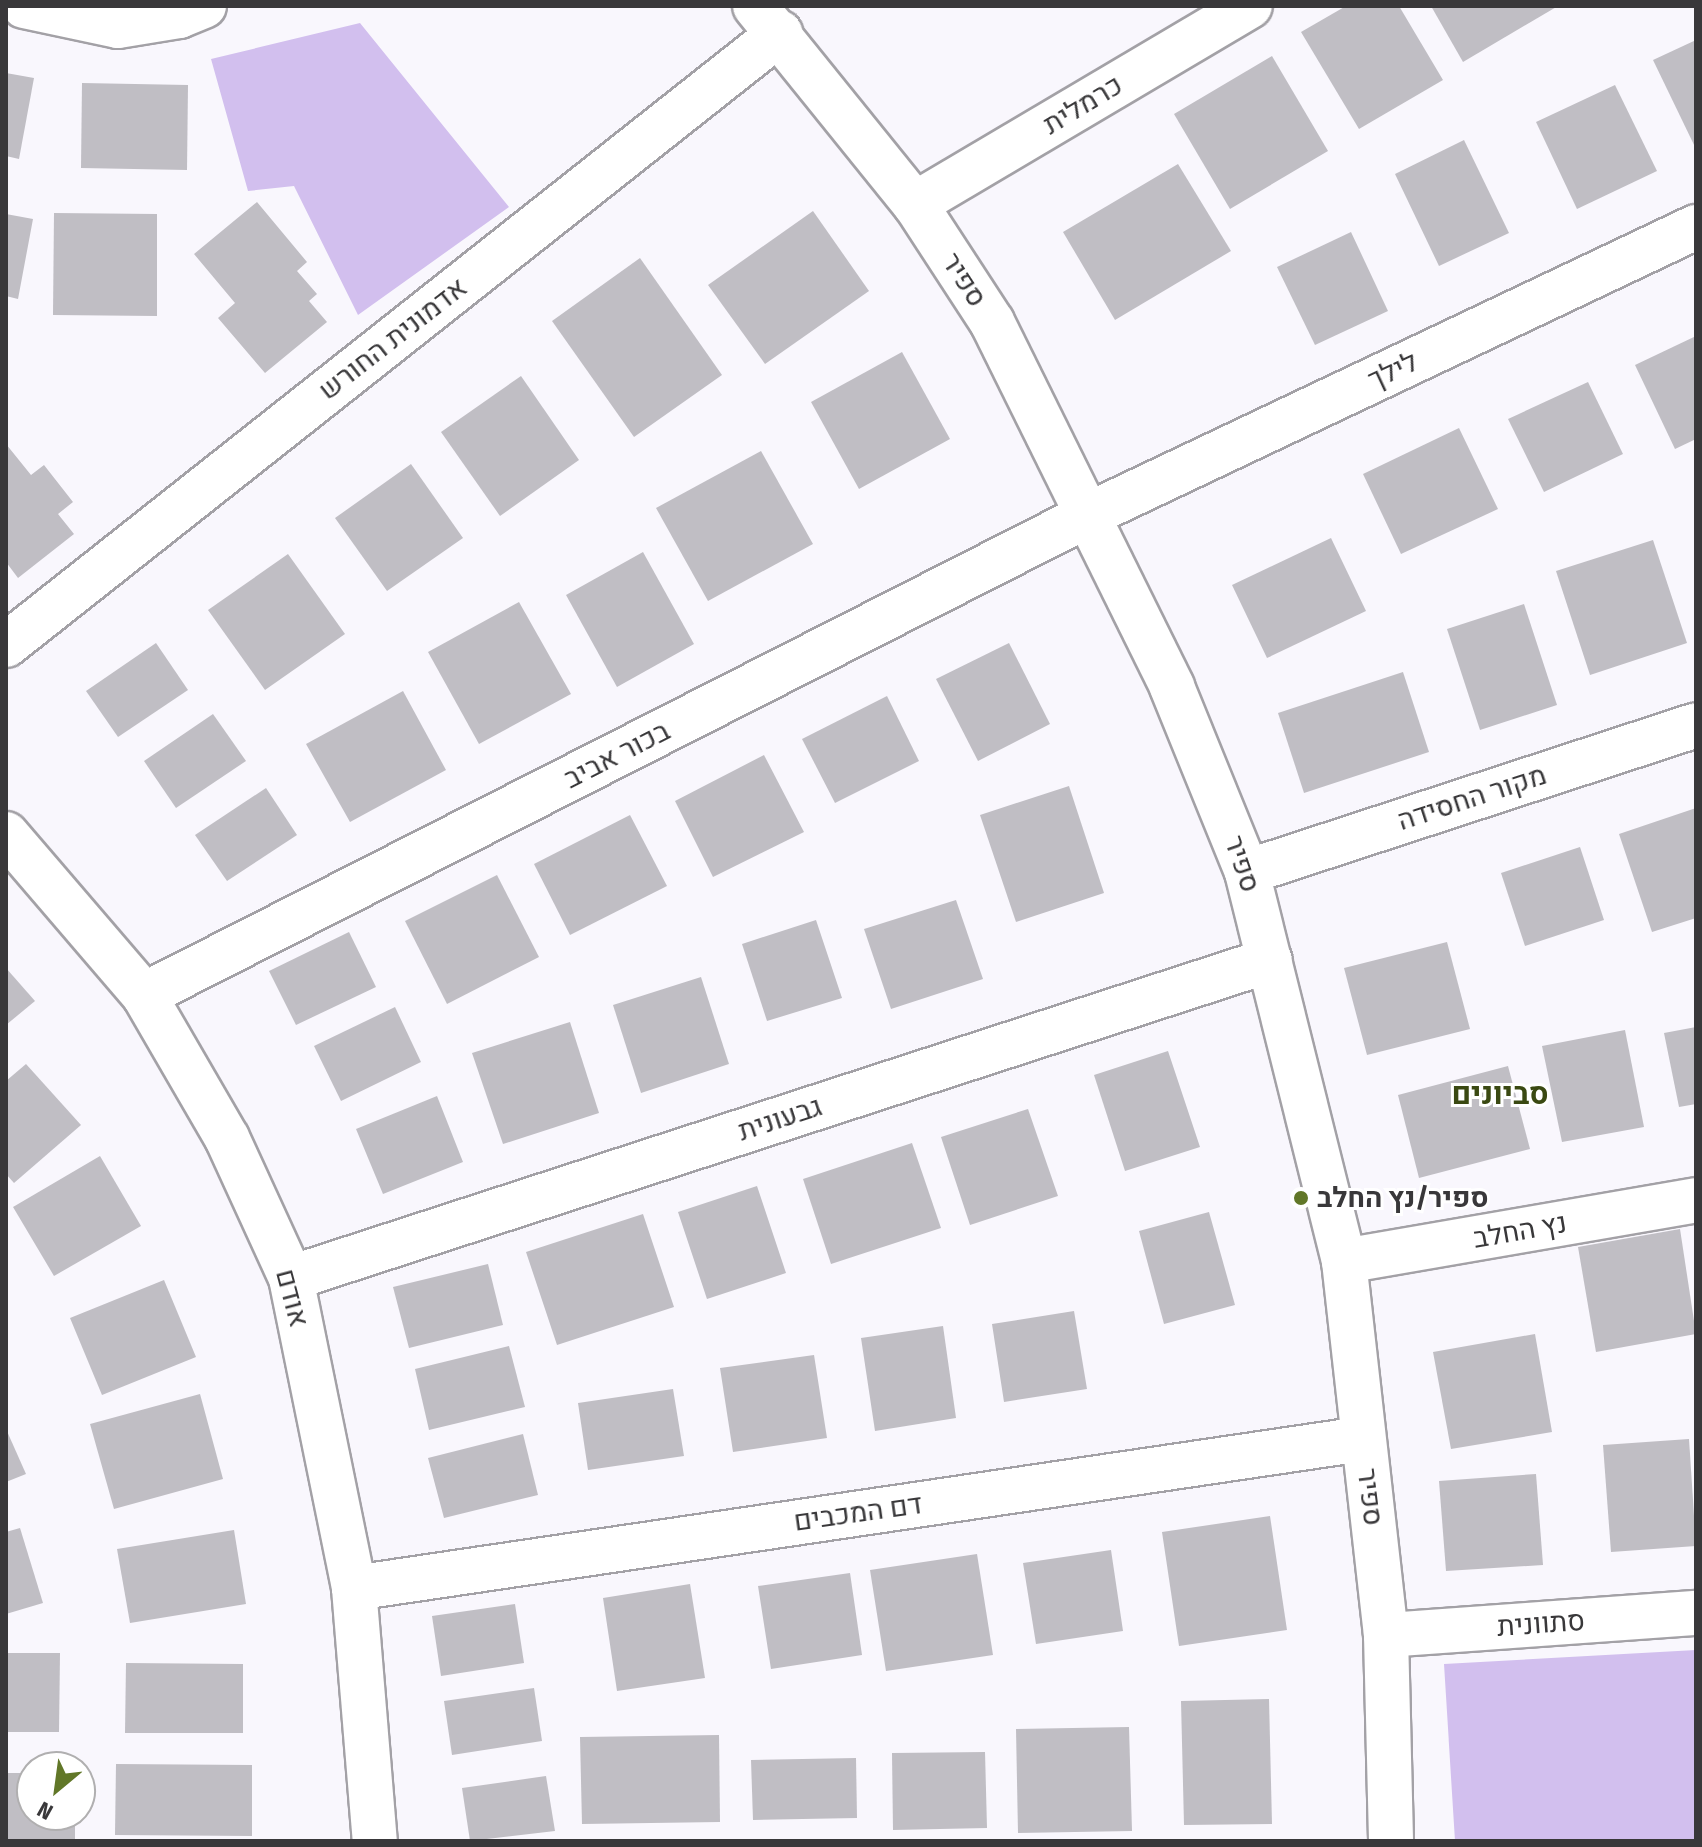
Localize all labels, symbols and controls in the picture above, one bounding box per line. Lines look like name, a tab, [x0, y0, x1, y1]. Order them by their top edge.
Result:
street label: כרמלית	[1037, 68, 1129, 142]
street label: ספיר	[934, 247, 994, 313]
street label: אדמונית החורש	[312, 271, 474, 407]
street label: לילך	[1363, 345, 1423, 397]
street label: בכור אביב	[558, 714, 676, 796]
street label: מקור החסידה	[1393, 758, 1551, 838]
street label: ספיר	[1217, 831, 1267, 897]
district label: סביונים	[1451, 1076, 1549, 1112]
street label: גבעונית	[734, 1090, 826, 1148]
place label: ספיר/נץ החלב	[1317, 1181, 1489, 1215]
marker: ספיר/נץ החלב	[1292, 1189, 1310, 1207]
street label: נץ החלב	[1471, 1206, 1569, 1256]
street label: אודם	[268, 1265, 316, 1331]
street label: ספיר	[1350, 1466, 1390, 1528]
street label: דם המכבים	[792, 1487, 924, 1539]
street label: סתוונית	[1496, 1604, 1586, 1644]
north arrow	[16, 1751, 96, 1831]
text: N	[33, 1796, 57, 1826]

